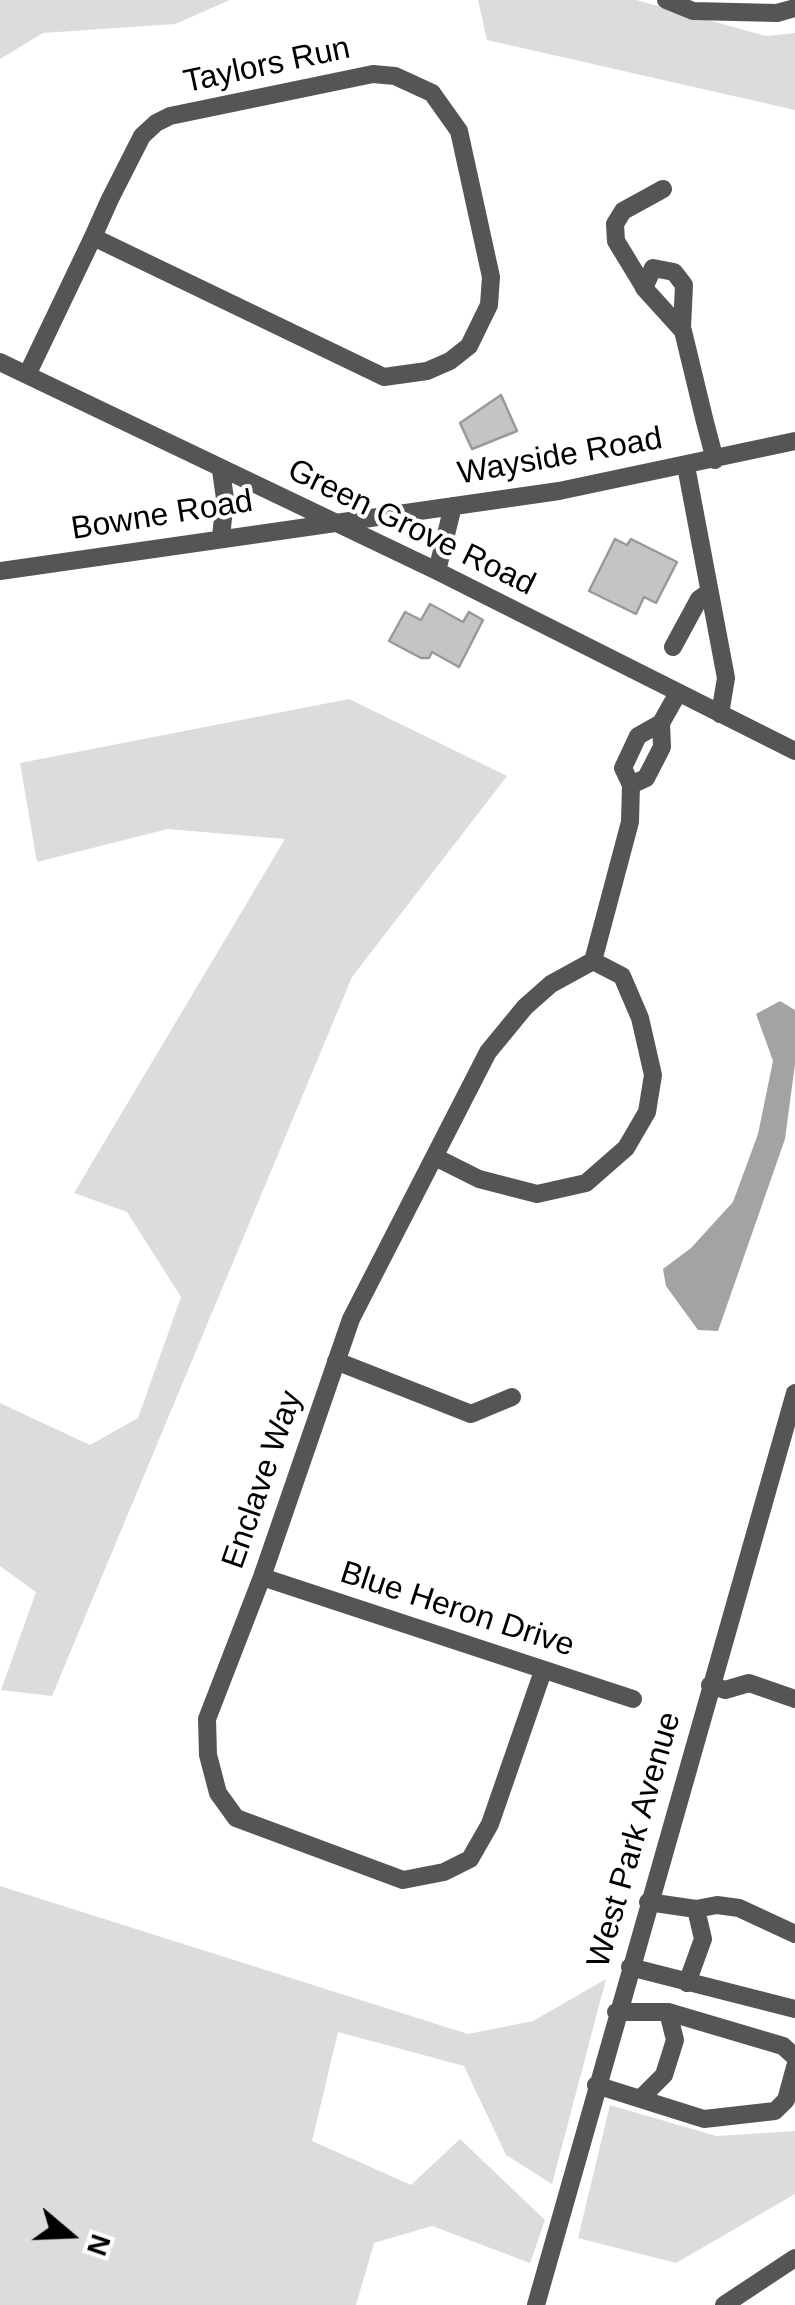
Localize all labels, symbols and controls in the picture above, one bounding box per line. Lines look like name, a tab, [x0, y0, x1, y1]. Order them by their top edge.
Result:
street label: Taylors Run	[180, 30, 354, 102]
street label: Wayside Road	[455, 420, 665, 494]
street label: Green Grove Road	[281, 451, 541, 605]
street label: Bowne Road	[69, 483, 255, 549]
street label: Enclave Way	[215, 1386, 311, 1574]
street label: Blue Heron Drive	[335, 1554, 579, 1666]
street label: West Park Avenue	[580, 1708, 690, 1972]
north arrow	[20, 2185, 120, 2285]
text: N	[81, 2230, 117, 2260]

